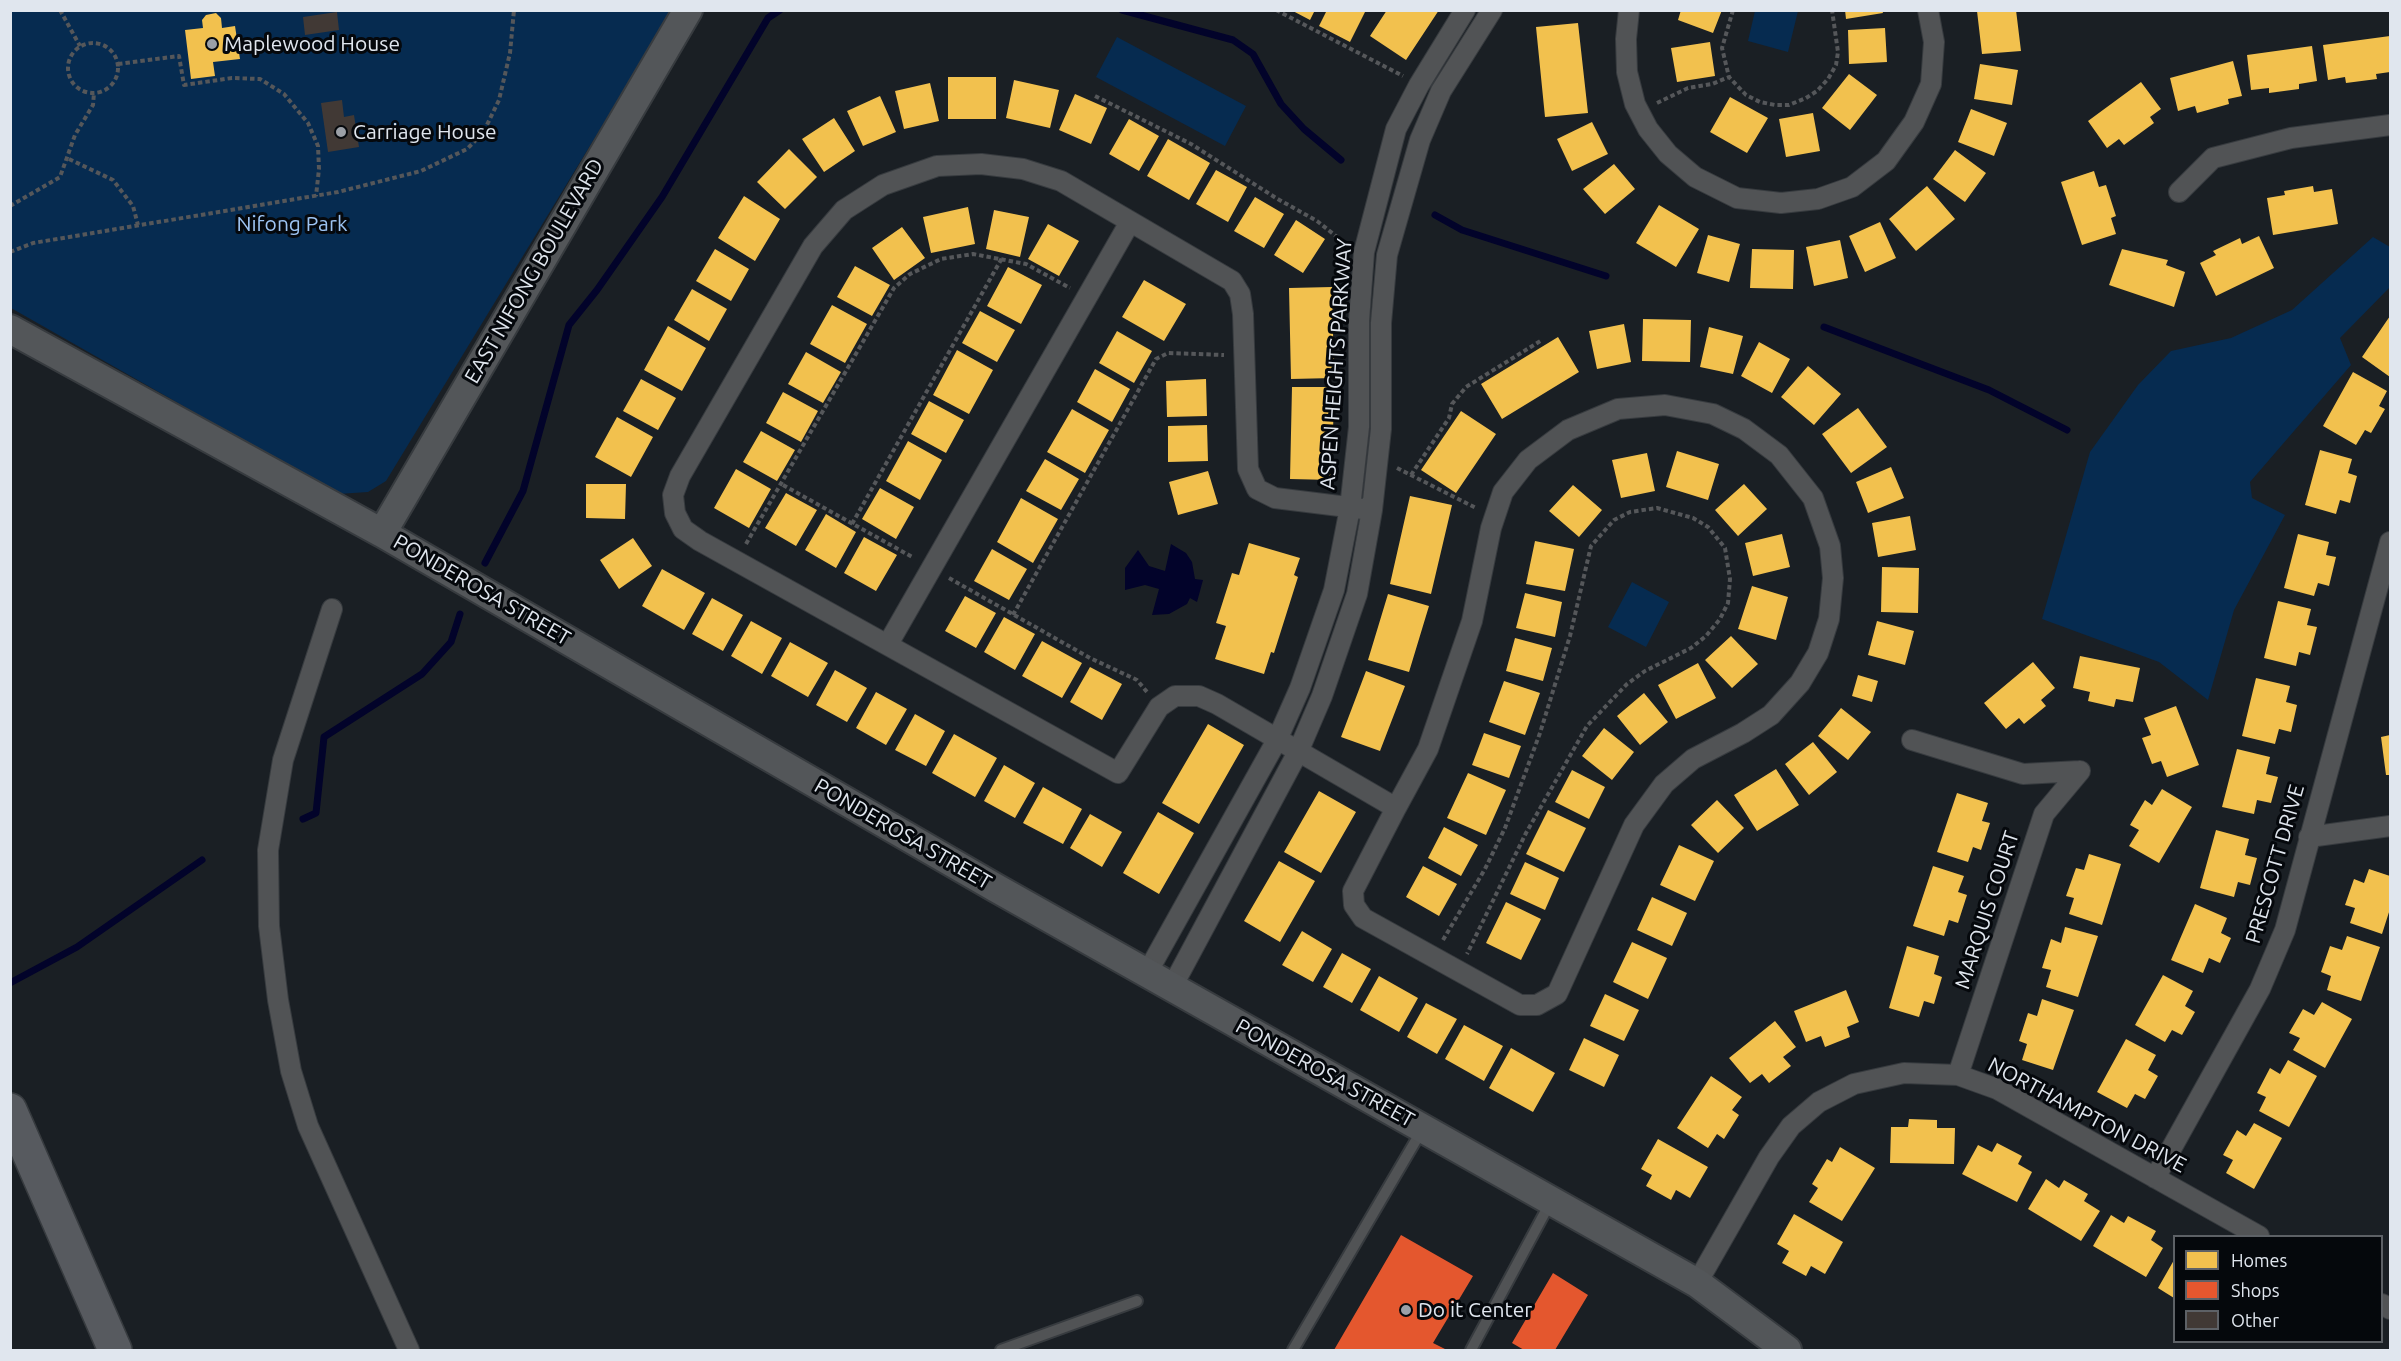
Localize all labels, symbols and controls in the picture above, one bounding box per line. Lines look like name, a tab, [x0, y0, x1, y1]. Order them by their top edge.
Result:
place label: Maplewood House	[224, 31, 400, 57]
marker: Maplewood House	[205, 37, 219, 51]
place label: Carriage House	[353, 119, 497, 145]
marker: Carriage House	[334, 125, 348, 139]
street label: EAST NIFONG BOULEVARD	[459, 154, 609, 388]
park label: Nifong Park	[237, 211, 347, 237]
street label: ASPEN HEIGHTS PARKWAY	[1315, 237, 1357, 491]
street label: PONDEROSA STREET	[389, 529, 575, 651]
street label: PONDEROSA STREET	[810, 773, 996, 895]
street label: PRESCOTT DRIVE	[2240, 782, 2310, 946]
street label: MARQUIS COURT	[1950, 828, 2024, 992]
street label: PONDEROSA STREET	[1231, 1013, 1419, 1133]
street label: NORTHAMPTON DRIVE	[1984, 1052, 2190, 1178]
legend	[2173, 1235, 2383, 1343]
text: Homes	[2231, 1250, 2287, 1270]
text: Shops	[2231, 1280, 2280, 1300]
place label: Do it Center	[1418, 1297, 1532, 1323]
marker: Do it Center	[1399, 1303, 1413, 1317]
text: Other	[2231, 1310, 2279, 1330]

